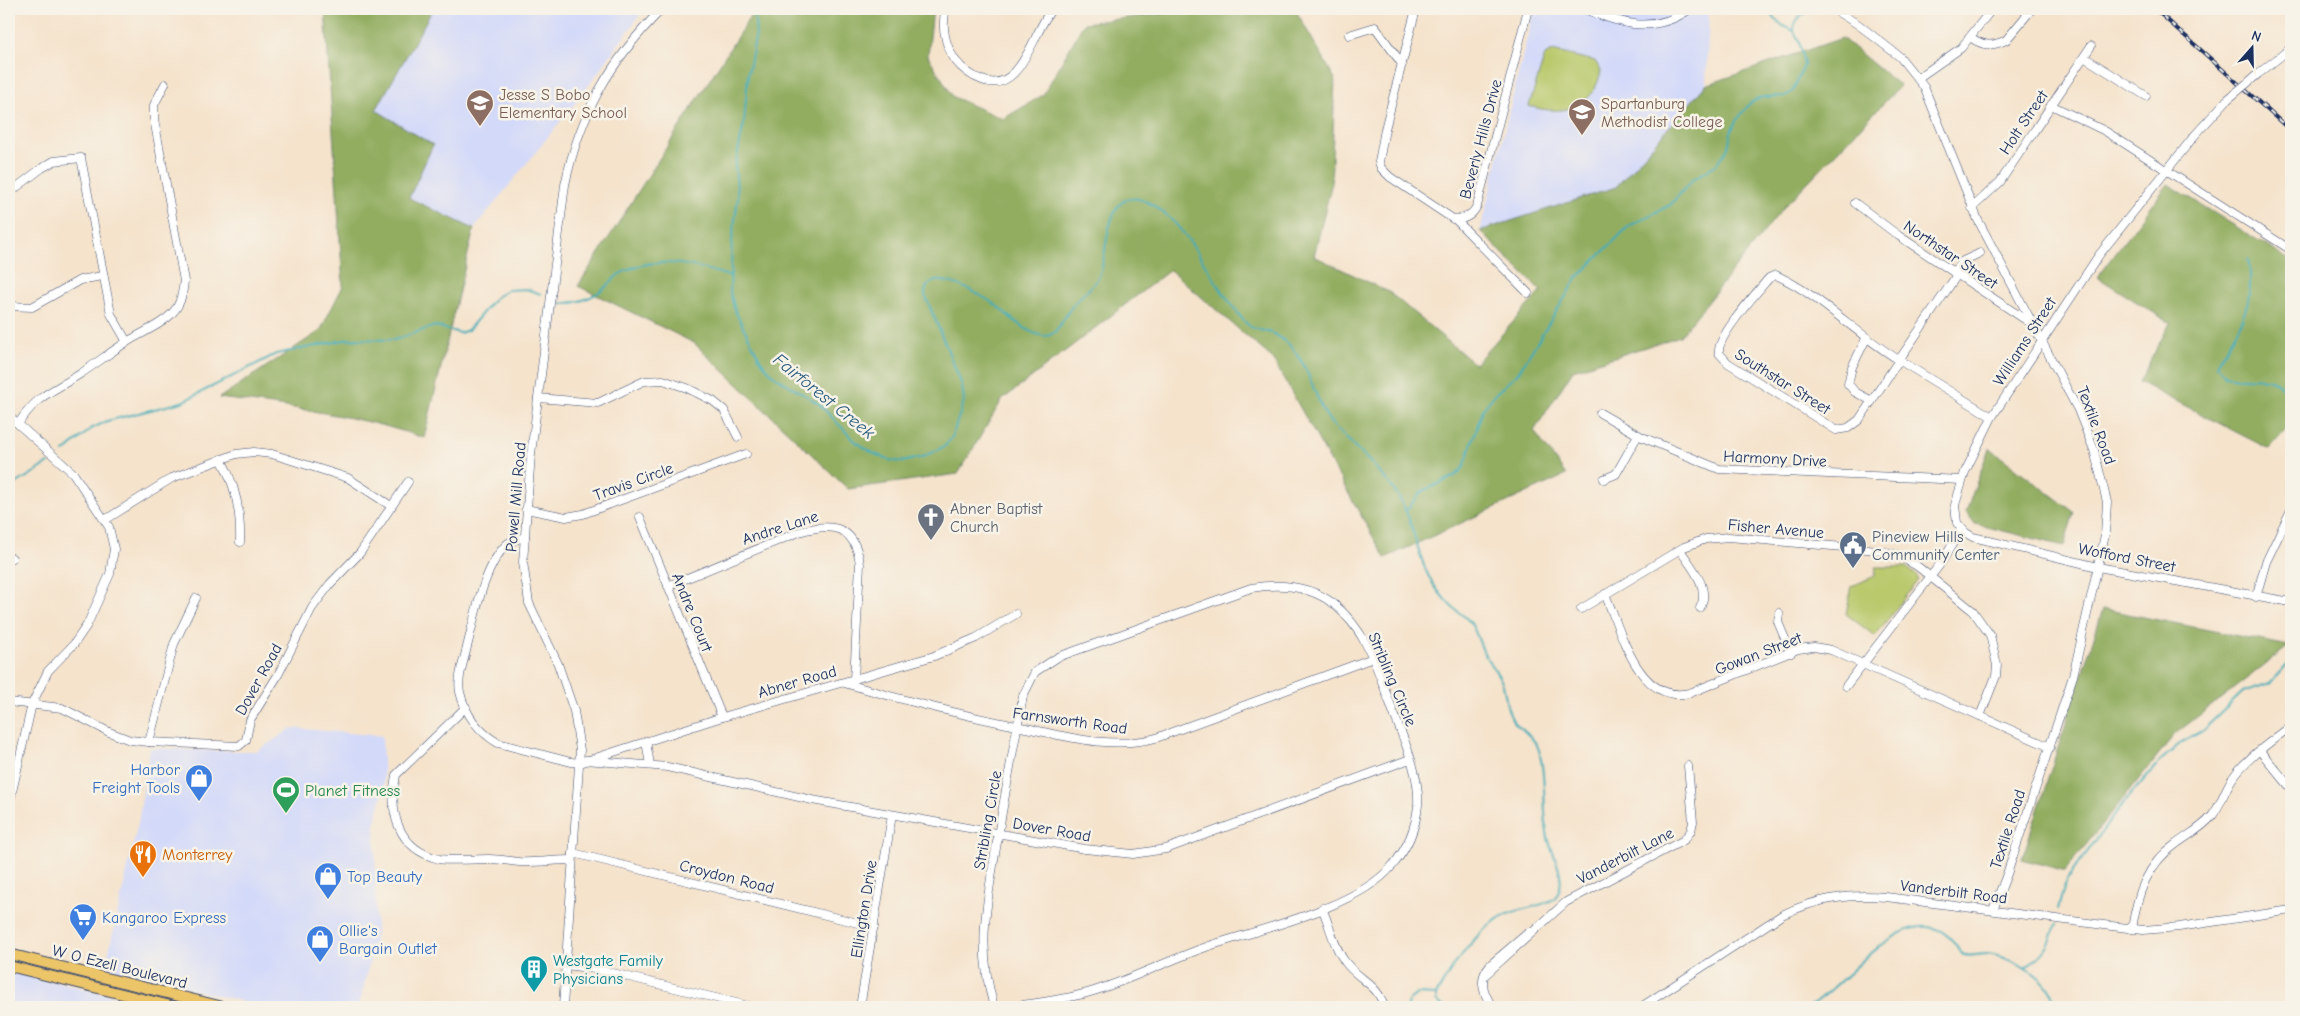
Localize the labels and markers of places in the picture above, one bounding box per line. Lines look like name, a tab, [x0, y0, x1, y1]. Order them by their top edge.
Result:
place label: Jesse S Bobo Elementary School	[499, 86, 627, 122]
school or university icon: Jesse S Bobo Elementary School	[465, 88, 495, 127]
place label: Spartanburg Methodist College	[1601, 95, 1723, 131]
school or university icon: Spartanburg Methodist College	[1567, 97, 1597, 136]
place label: Abner Baptist Church	[950, 500, 1043, 536]
church icon: Abner Baptist Church	[916, 502, 946, 541]
place label: Pineview Hills Community Center	[1872, 528, 2000, 564]
public building icon: Pineview Hills Community Center	[1838, 530, 1868, 569]
place label: Harbor Freight Tools	[92, 761, 181, 797]
shop icon: Harbor Freight Tools	[184, 763, 214, 802]
sports icon: Planet Fitness	[271, 775, 301, 814]
place label: Planet Fitness	[305, 782, 400, 800]
restaurant icon: Monterrey	[128, 839, 158, 878]
place label: Monterrey	[162, 846, 233, 864]
shop icon: Top Beauty	[313, 861, 343, 900]
place label: Top Beauty	[347, 868, 423, 886]
supermarket icon: Kangaroo Express	[68, 902, 98, 941]
place label: Kangaroo Express	[102, 909, 227, 927]
place label: Ollie's Bargain Outlet	[339, 922, 437, 958]
shop icon: Ollie's Bargain Outlet	[305, 924, 335, 963]
place label: Westgate Family Physicians	[553, 952, 664, 988]
building icon: Westgate Family Physicians	[519, 954, 549, 993]

